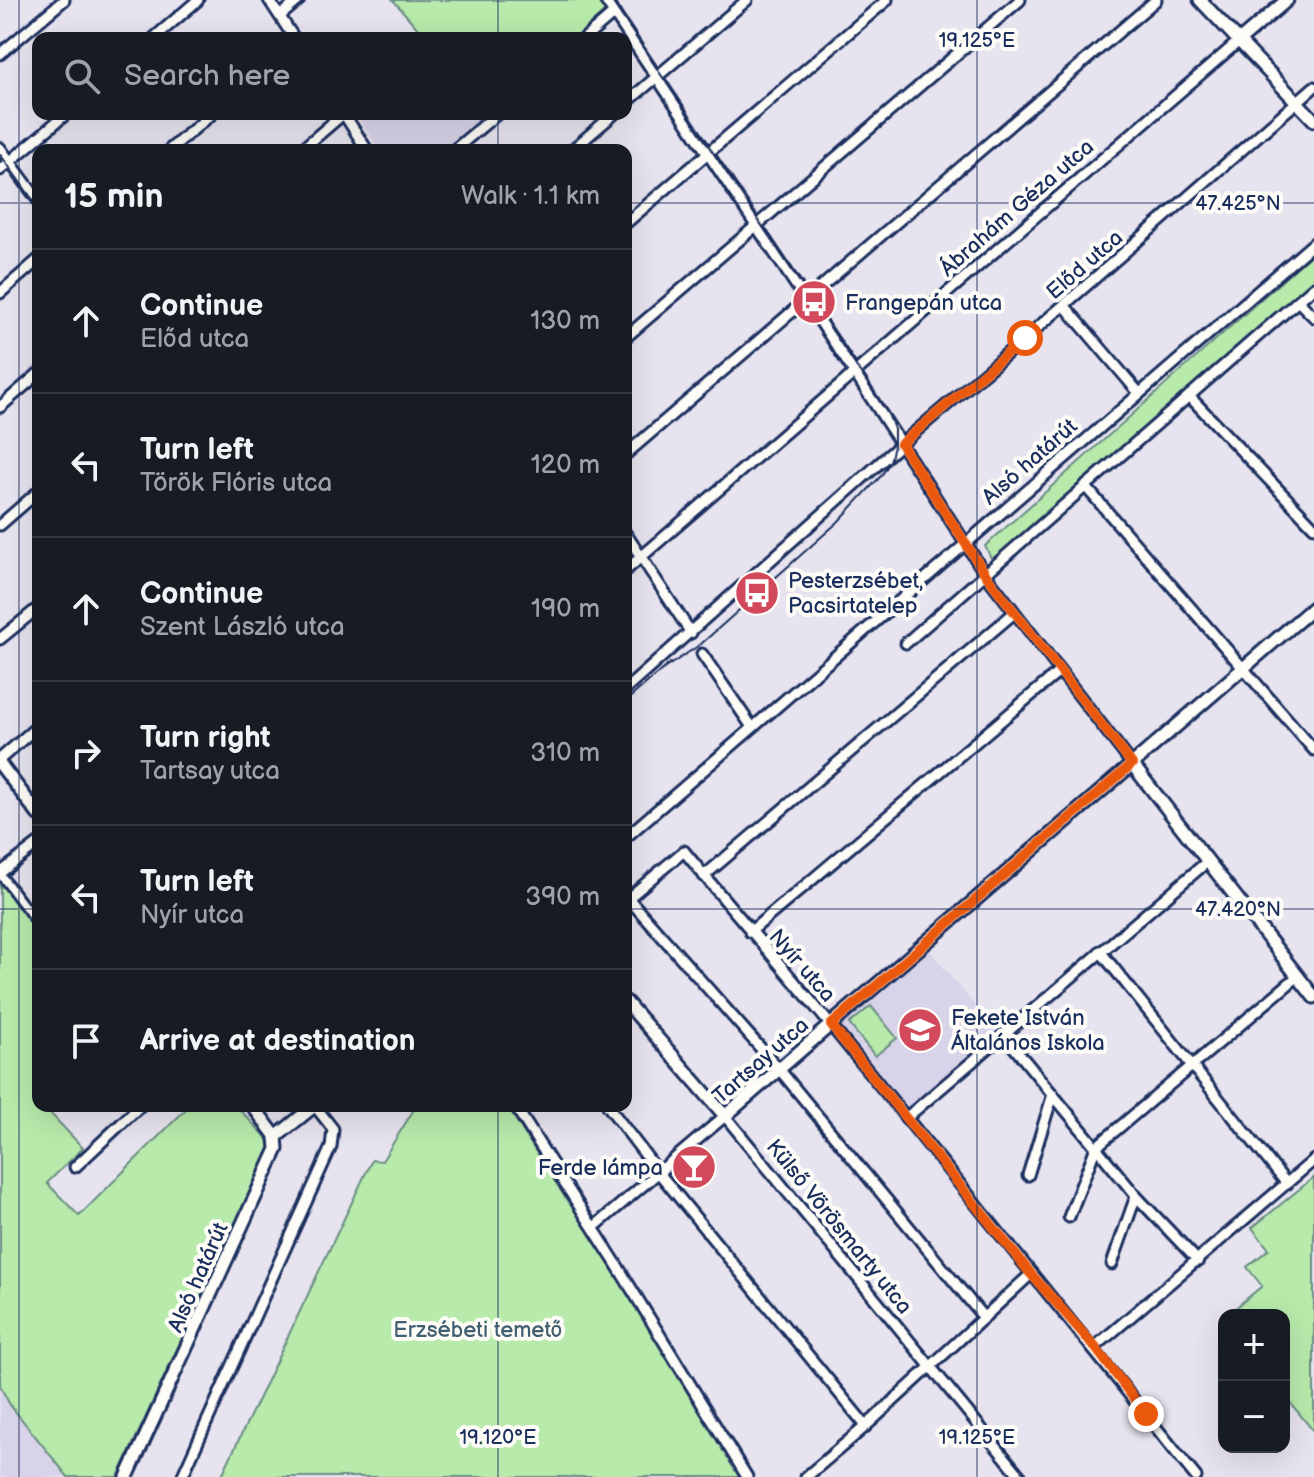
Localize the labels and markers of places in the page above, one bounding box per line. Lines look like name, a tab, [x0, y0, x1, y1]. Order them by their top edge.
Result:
bus stop icon: Frangepán utca	[790, 278, 838, 326]
place label: Frangepán utca	[845, 290, 1002, 317]
place label: Pesterzsébet, Pacsirtatelep	[788, 568, 923, 620]
bus stop icon: Pesterzsébet, Pacsirtatelep	[733, 569, 781, 617]
place label: Fekete István Általános Iskola	[951, 1005, 1105, 1057]
school or university icon: Fekete István Általános Iskola	[896, 1006, 944, 1054]
bar icon: Ferde lámpa	[670, 1143, 718, 1191]
place label: Ferde lámpa	[538, 1155, 663, 1182]

